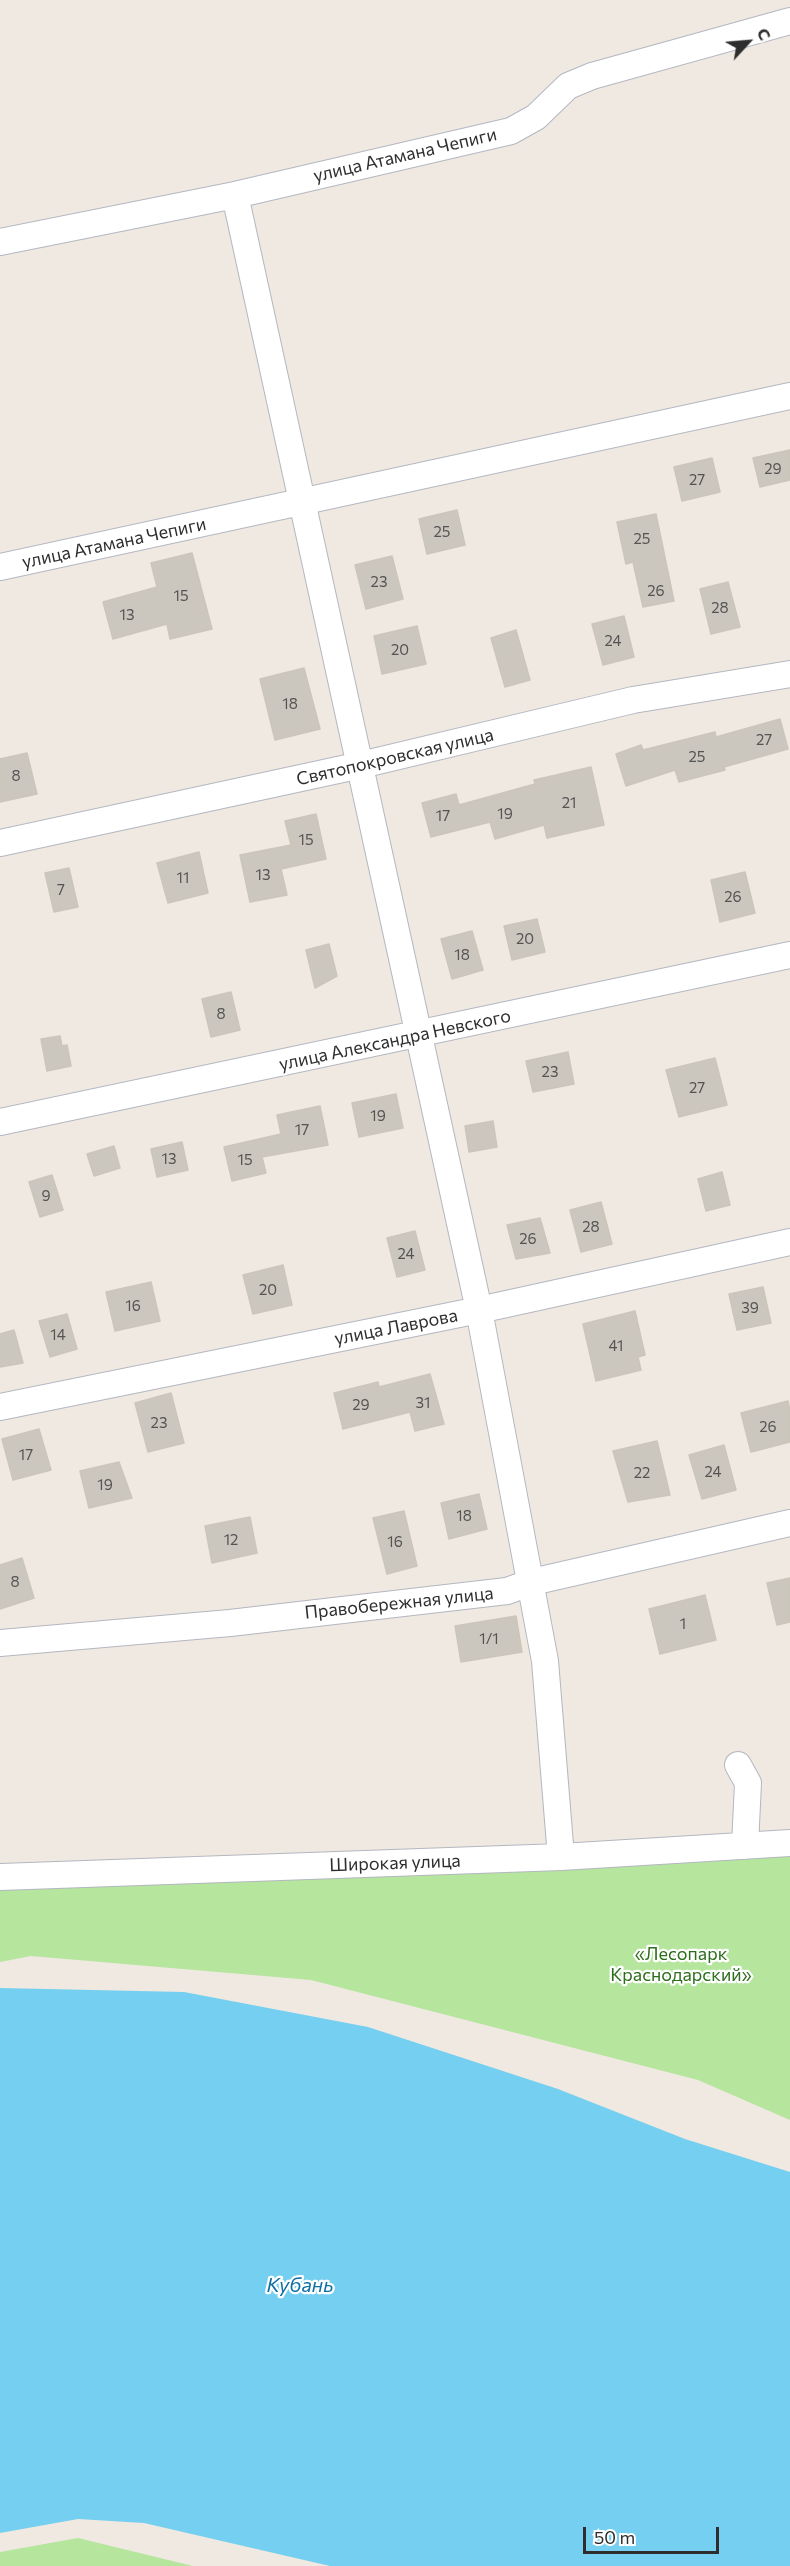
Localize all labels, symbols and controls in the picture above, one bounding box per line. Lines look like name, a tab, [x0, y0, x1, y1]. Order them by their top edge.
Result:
north arrow	[718, 12, 778, 72]
text: С	[754, 25, 776, 43]
street label: улица Атамана Чепиги	[311, 123, 499, 187]
house number: 29	[764, 460, 782, 478]
house number: 27	[689, 471, 705, 489]
street label: улица Атамана Чепиги	[20, 513, 208, 573]
house number: 25	[434, 523, 450, 541]
house number: 25	[634, 530, 650, 548]
house number: 23	[371, 573, 387, 591]
house number: 26	[647, 582, 665, 600]
house number: 15	[173, 587, 189, 605]
house number: 28	[711, 599, 729, 617]
house number: 13	[120, 606, 134, 624]
house number: 24	[604, 632, 622, 650]
house number: 20	[391, 641, 409, 659]
house number: 18	[282, 695, 298, 713]
street label: Святопокровская улица	[294, 724, 496, 790]
house number: 27	[756, 731, 772, 749]
house number: 25	[689, 748, 705, 766]
house number: 8	[11, 767, 21, 785]
house number: 21	[562, 794, 576, 812]
house number: 19	[497, 805, 513, 823]
house number: 17	[436, 807, 450, 825]
house number: 15	[298, 831, 314, 849]
house number: 13	[256, 866, 270, 884]
house number: 11	[177, 869, 189, 887]
house number: 7	[57, 881, 65, 899]
house number: 26	[724, 888, 742, 906]
house number: 20	[516, 930, 534, 948]
house number: 18	[454, 946, 470, 964]
house number: 8	[216, 1005, 226, 1023]
street label: улица Александра Невского	[277, 1005, 513, 1075]
house number: 23	[542, 1063, 558, 1081]
house number: 27	[689, 1079, 705, 1097]
house number: 19	[370, 1107, 386, 1125]
house number: 17	[295, 1121, 309, 1139]
house number: 13	[162, 1150, 176, 1168]
house number: 15	[237, 1151, 253, 1169]
house number: 9	[41, 1187, 51, 1205]
house number: 28	[582, 1218, 600, 1236]
house number: 26	[519, 1230, 537, 1248]
house number: 24	[397, 1245, 415, 1263]
house number: 20	[259, 1281, 277, 1299]
house number: 16	[125, 1297, 141, 1315]
house number: 39	[741, 1299, 759, 1317]
street label: улица Лаврова	[332, 1304, 460, 1350]
house number: 14	[50, 1326, 66, 1344]
house number: 41	[609, 1337, 623, 1355]
house number: 31	[416, 1394, 430, 1412]
house number: 29	[352, 1396, 370, 1414]
house number: 23	[151, 1414, 167, 1432]
house number: 26	[759, 1418, 777, 1436]
house number: 17	[19, 1446, 33, 1464]
house number: 24	[704, 1463, 722, 1481]
house number: 22	[634, 1464, 650, 1482]
house number: 19	[97, 1476, 113, 1494]
house number: 18	[456, 1507, 472, 1525]
house number: 12	[224, 1531, 238, 1549]
house number: 16	[387, 1533, 403, 1551]
house number: 8	[10, 1573, 20, 1591]
street label: Правобережная улица	[303, 1582, 495, 1624]
house number: 1	[680, 1615, 686, 1633]
house number: 1/1	[479, 1630, 499, 1648]
street label: Широкая улица	[329, 1850, 461, 1876]
park label: «Лесопарк Краснодарский»	[610, 1943, 752, 1986]
water label: Кубань	[266, 2273, 334, 2297]
scale bar	[586, 2515, 722, 2553]
text: 50 m	[594, 2526, 635, 2548]

